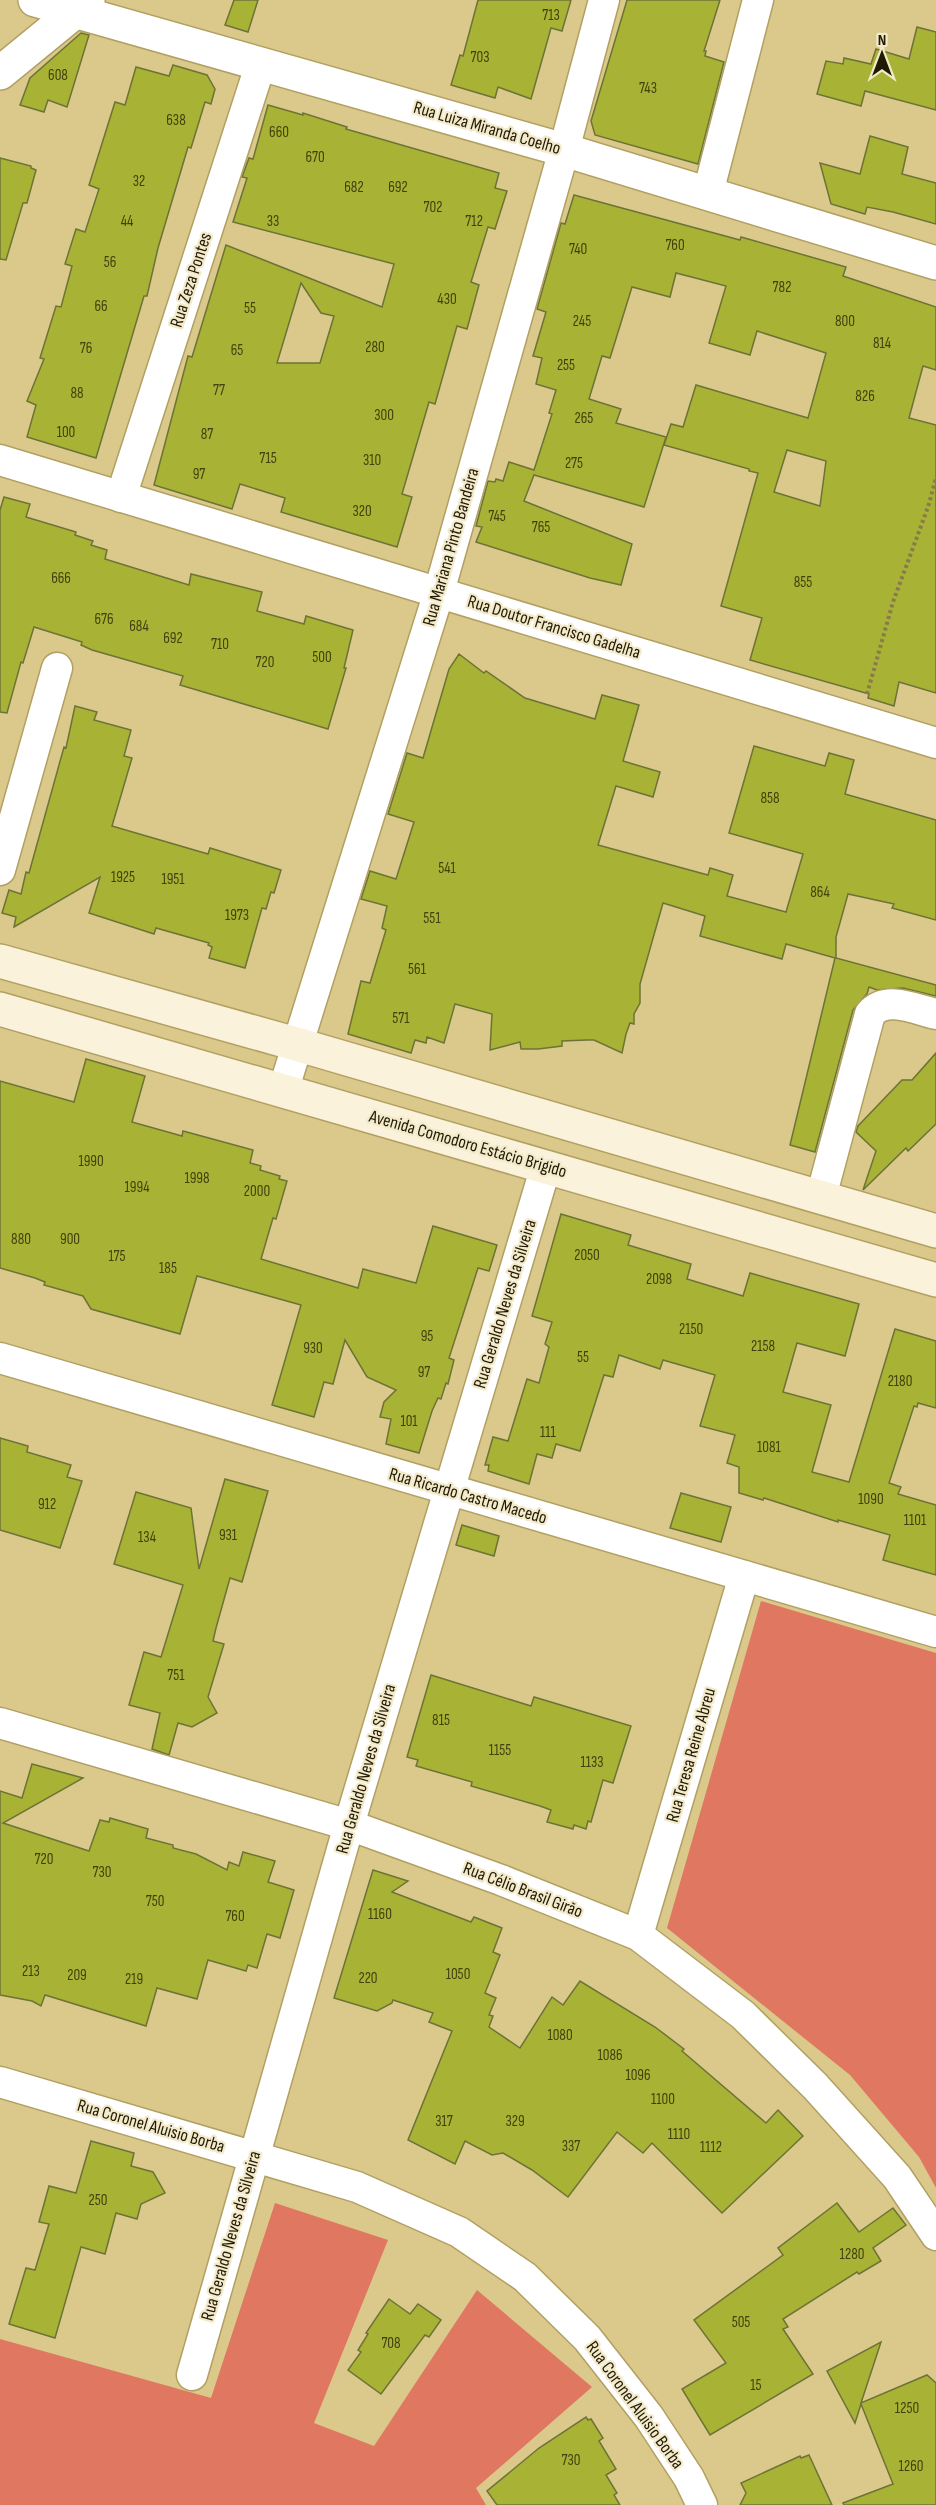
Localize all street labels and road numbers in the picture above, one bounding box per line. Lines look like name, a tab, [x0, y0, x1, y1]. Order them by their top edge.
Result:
street label: Rua Luiza Miranda Coelho	[411, 97, 563, 159]
street label: Rua Zeza Pontes	[166, 230, 216, 330]
street label: Rua Mariana Pinto Bandeira	[418, 466, 484, 628]
street label: Rua Doutor Francisco Gadelha	[465, 591, 643, 663]
street label: Avenida Comodoro Estácio Brigido	[366, 1105, 569, 1182]
street label: Rua Geraldo Neves da Silveira	[469, 1217, 541, 1391]
street label: Rua Ricardo Castro Macedo	[387, 1463, 549, 1529]
street label: Rua Geraldo Neves da Silveira	[332, 1682, 400, 1856]
street label: Rua Teresa Reine Abreu	[662, 1685, 720, 1825]
street label: Rua Célio Brasil Girão	[460, 1858, 586, 1922]
street label: Rua Coronel Aluisio Borba	[75, 2095, 227, 2157]
street label: Rua Geraldo Neves da Silveira	[197, 2149, 265, 2323]
street label: Rua Coronel Aluisio Borba	[582, 2337, 688, 2473]

